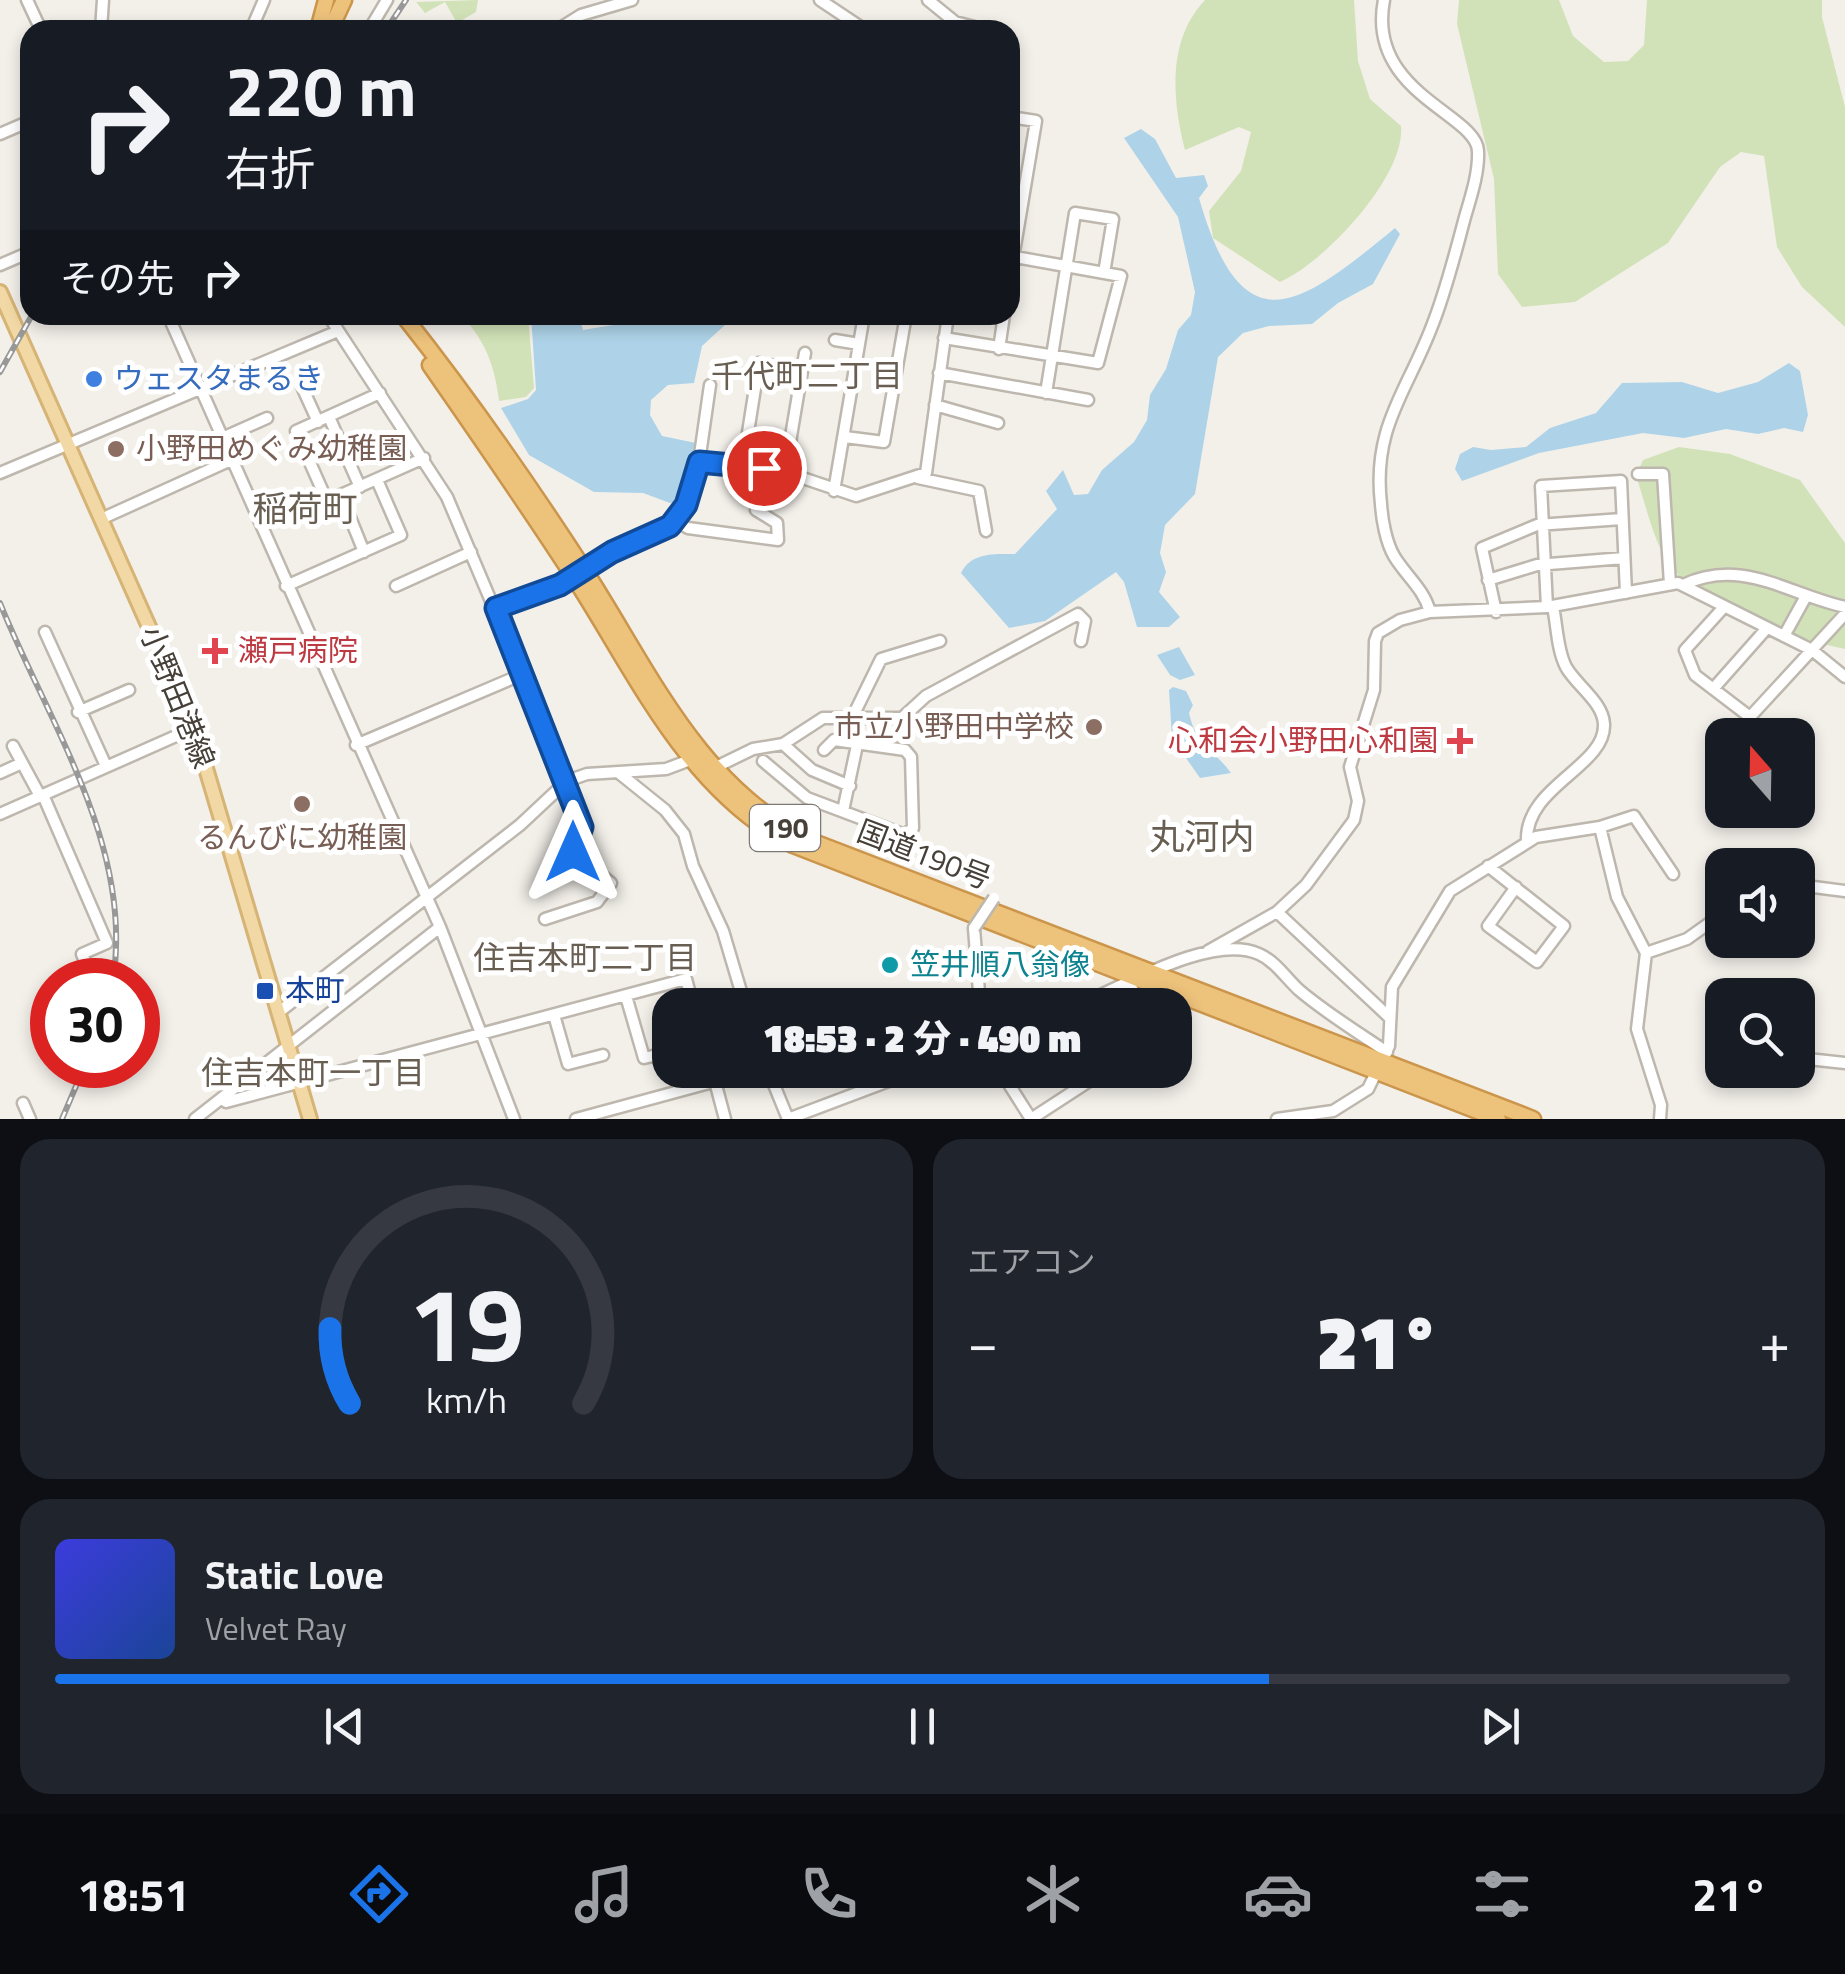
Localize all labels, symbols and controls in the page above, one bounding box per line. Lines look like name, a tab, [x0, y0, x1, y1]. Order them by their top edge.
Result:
text: 220 m	[225, 37, 417, 143]
icon: right	[60, 60, 190, 190]
text: 右折	[225, 134, 315, 202]
text: その先	[60, 249, 174, 307]
icon: right	[194, 250, 249, 305]
district label: 千代町二丁目	[711, 351, 903, 399]
place label: ウェスタまるき	[114, 355, 324, 401]
marker: ウェスタまるき	[83, 368, 105, 390]
place label: 小野田めぐみ幼稚園	[136, 425, 407, 471]
pin	[722, 426, 807, 511]
marker: 小野田めぐみ幼稚園	[105, 438, 127, 460]
icon: arrive	[737, 441, 792, 496]
district label: 稲荷町	[252, 481, 358, 535]
street label: 小野田港線	[129, 618, 227, 775]
place label: 瀬戸病院	[238, 627, 358, 673]
marker: 瀬戸病院	[202, 638, 228, 664]
place label: 市立小野田中学校	[834, 703, 1074, 749]
marker: 市立小野田中学校	[1083, 716, 1105, 738]
place label: 心和会小野田心和園	[1168, 717, 1438, 763]
north arrow	[1705, 718, 1815, 828]
map controls	[1705, 718, 1815, 1088]
marker: 心和会小野田心和園	[1447, 728, 1473, 754]
marker: るんびに幼稚園	[291, 793, 313, 815]
position arrow	[521, 800, 625, 904]
road number: 190	[750, 805, 820, 851]
street label: 国道190号	[851, 807, 998, 901]
district label: 丸河内	[1149, 809, 1255, 863]
place label: るんびに幼稚園	[197, 814, 407, 860]
button: sound	[1705, 848, 1815, 958]
district label: 住吉本町二丁目	[473, 933, 697, 981]
place label: 笠井順八翁像	[910, 941, 1090, 987]
marker: 笠井順八翁像	[879, 954, 901, 976]
speed limit sign: 30	[30, 958, 160, 1088]
place label: 本町	[285, 967, 345, 1013]
button: search	[1705, 978, 1815, 1088]
marker: 本町	[254, 980, 276, 1002]
text: 18:53 · 2 分 · 490 m	[763, 1009, 1081, 1067]
district label: 住吉本町一丁目	[201, 1048, 425, 1096]
text: エアコン	[968, 1237, 1096, 1285]
text: 19	[408, 1243, 524, 1401]
text: 21°	[1317, 1284, 1441, 1398]
text: −	[968, 1300, 998, 1383]
text: +	[1759, 1300, 1790, 1383]
text: km/h	[426, 1372, 507, 1427]
text: Static Love	[205, 1546, 384, 1604]
text: Velvet Ray	[205, 1604, 347, 1652]
icon: previous	[317, 1699, 372, 1754]
icon: pause	[895, 1699, 950, 1754]
icon: next	[1473, 1699, 1528, 1754]
icon: directions	[344, 1859, 414, 1929]
icon: music	[569, 1859, 639, 1929]
icon: phone	[794, 1859, 864, 1929]
icon: climate	[1018, 1859, 1088, 1929]
icon: car	[1243, 1859, 1313, 1929]
icon: filters	[1467, 1859, 1537, 1929]
text: 18:51	[77, 1860, 190, 1928]
text: 21°	[1692, 1860, 1768, 1928]

